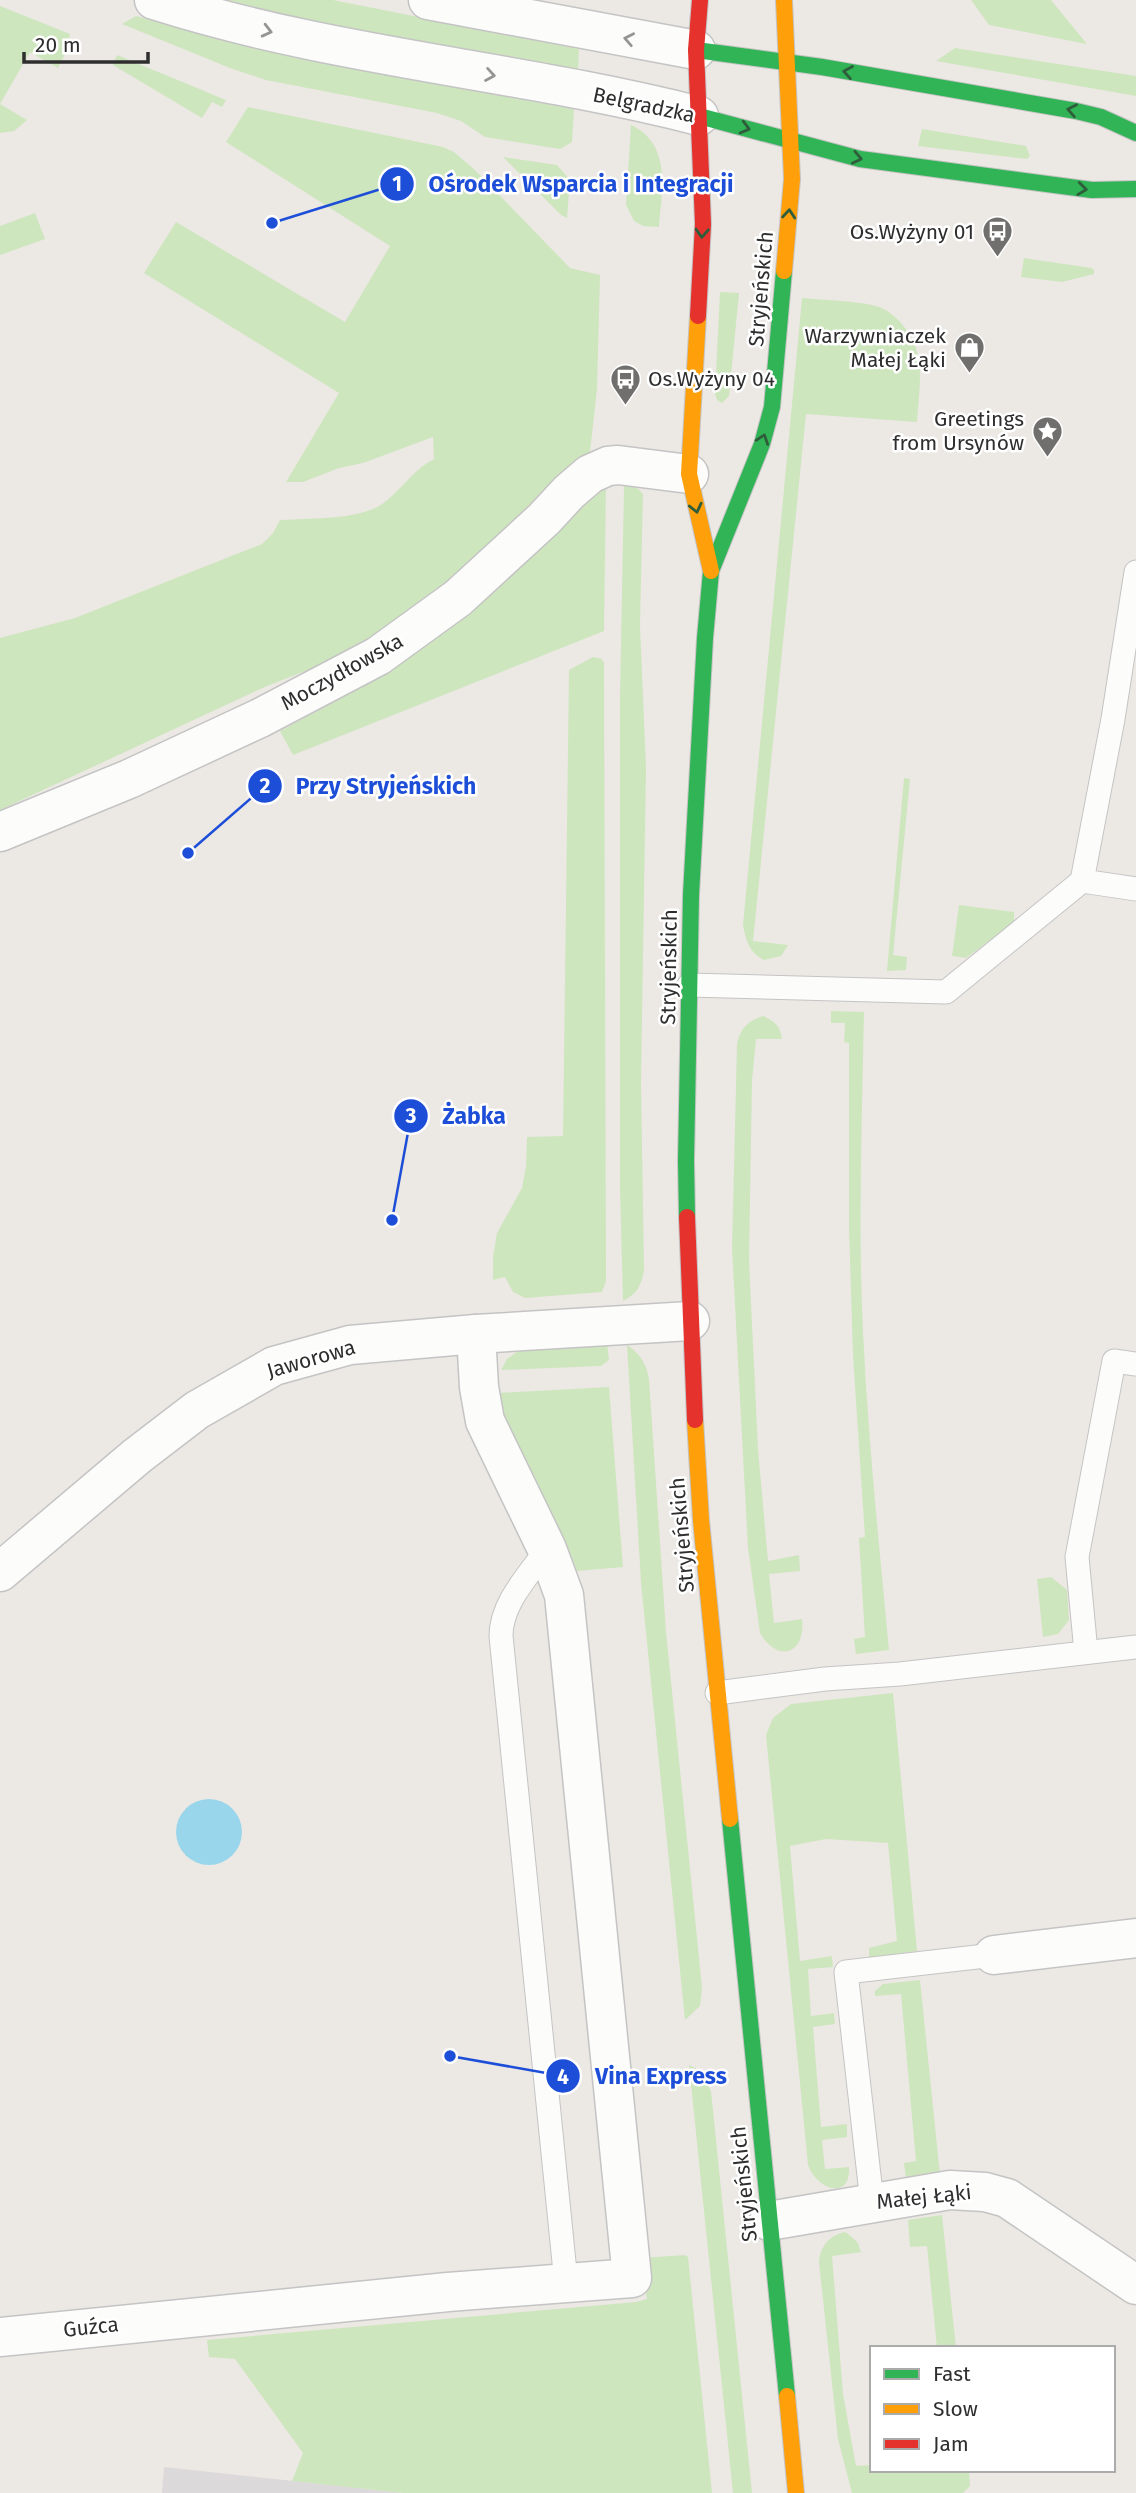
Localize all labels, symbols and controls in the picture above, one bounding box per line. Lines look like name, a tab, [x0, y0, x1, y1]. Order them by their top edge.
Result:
scale bar	[24, 21, 149, 65]
one-way arrow	[261, 23, 273, 37]
text: 20 m	[35, 32, 81, 58]
one-way arrow	[623, 32, 635, 47]
one-way arrow	[842, 65, 854, 80]
one-way arrow	[484, 67, 496, 82]
street label: Belgradzka	[591, 82, 697, 128]
one-way arrow	[1066, 104, 1078, 119]
one-way arrow	[739, 120, 751, 134]
one-way arrow	[851, 149, 863, 164]
callout: Ośrodek Wsparcia i Integracji	[380, 162, 748, 206]
text: Ośrodek Wsparcia i Integracji	[429, 170, 733, 198]
text: 1	[392, 171, 402, 197]
one-way arrow	[1077, 181, 1088, 196]
one-way arrow	[781, 208, 796, 219]
bus stop icon: Os.Wyżyny 01	[980, 215, 1014, 259]
place label: Os.Wyżyny 01	[850, 219, 974, 245]
one-way arrow	[695, 228, 710, 239]
street label: Stryjeńskich	[743, 230, 779, 348]
place label: Warzywniaczek Małej Łąki	[804, 323, 946, 373]
shop icon: Warzywniaczek Małej Łąki	[952, 331, 986, 375]
bus stop icon: Os.Wyżyny 04	[608, 362, 642, 406]
place label: Os.Wyżyny 04	[648, 366, 775, 392]
place label: Greetings from Ursynów	[893, 406, 1024, 456]
place icon: Greetings from Ursynów	[1030, 414, 1064, 458]
one-way arrow	[755, 434, 769, 446]
one-way arrow	[688, 502, 703, 514]
street label: Moczydłowska	[276, 628, 408, 716]
callout: Przy Stryjeńskich	[247, 764, 491, 808]
text: Przy Stryjeńskich	[296, 772, 476, 800]
text: 2	[260, 773, 271, 799]
street label: Stryjeńskich	[655, 909, 683, 1025]
callout: Żabka	[393, 1094, 520, 1138]
text: Żabka	[442, 1101, 506, 1130]
text: 3	[405, 1103, 417, 1129]
street label: Jaworowa	[264, 1334, 358, 1384]
street label: Stryjeńskich	[664, 1476, 700, 1594]
callout: Vina Express	[546, 2054, 741, 2098]
text: Vina Express	[594, 2062, 727, 2090]
text: 4	[557, 2064, 569, 2090]
street label: Stryjeńskich	[725, 2125, 763, 2243]
street label: Małej Łąki	[875, 2179, 973, 2215]
street label: Guźca	[62, 2311, 120, 2343]
legend	[870, 2346, 1115, 2472]
text: Fast	[933, 2361, 971, 2387]
text: Slow	[933, 2396, 978, 2422]
text: Jam	[933, 2431, 969, 2457]

